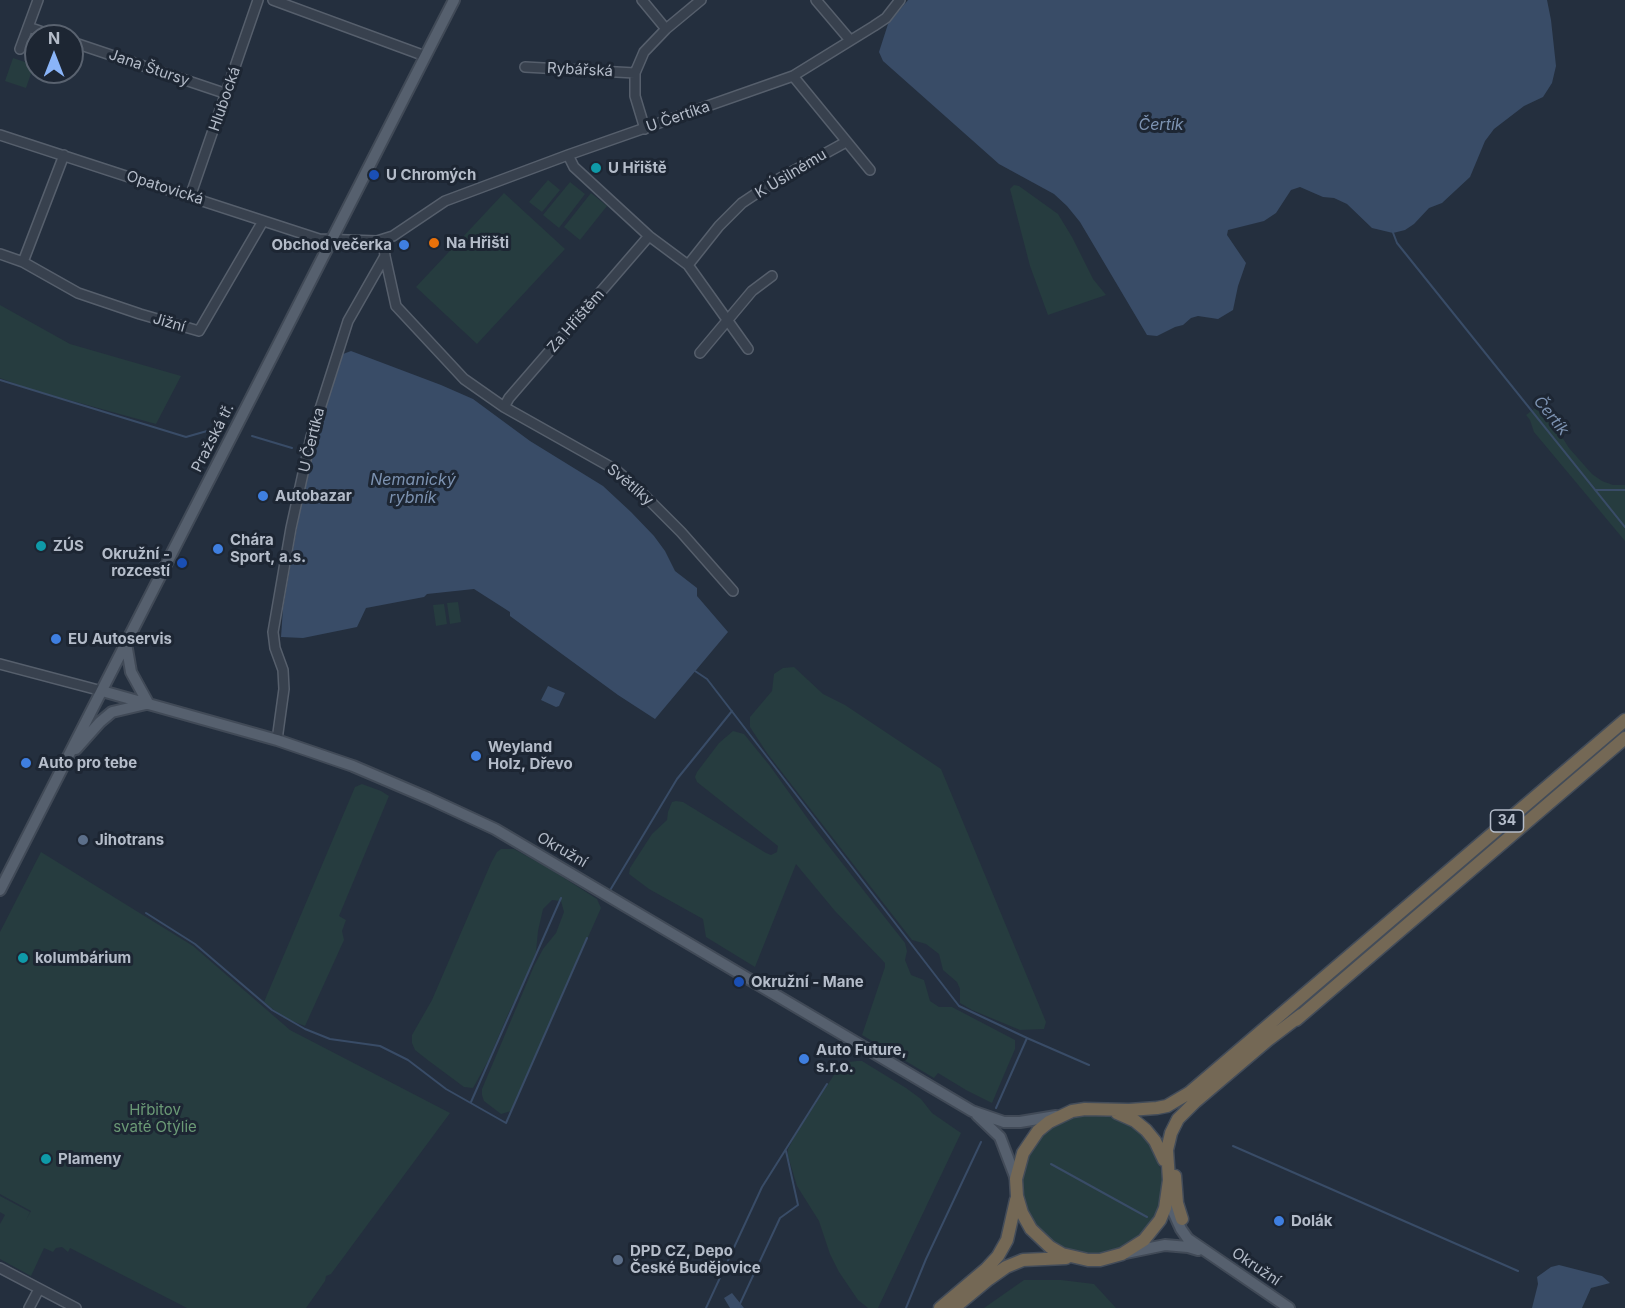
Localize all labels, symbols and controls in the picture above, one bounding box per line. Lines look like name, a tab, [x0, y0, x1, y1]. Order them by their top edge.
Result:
north arrow	[24, 24, 84, 84]
text: N	[48, 28, 60, 48]
street label: Jana Štursy	[106, 46, 192, 90]
street label: Rybářská	[547, 59, 613, 81]
street label: Hlubocká	[206, 64, 244, 134]
street label: U Čertíka	[644, 98, 712, 136]
water label: Čertík	[1138, 115, 1184, 135]
street label: K Úsilnému	[752, 146, 830, 202]
place label: U Hřiště	[608, 159, 667, 177]
marker: U Hřiště	[589, 161, 603, 175]
place label: U Chromých	[386, 166, 476, 184]
street label: Opatovická	[124, 167, 206, 209]
marker: U Chromých	[367, 168, 381, 182]
place label: Na Hřišti	[446, 234, 509, 252]
place label: Obchod večerka	[271, 236, 392, 254]
marker: Na Hřišti	[427, 236, 441, 250]
marker: Obchod večerka	[397, 238, 411, 252]
street label: Za Hřištěm	[544, 286, 608, 356]
street label: Jižní	[151, 310, 187, 336]
water label: Čertík	[1529, 392, 1573, 440]
street label: Pražská tř.	[188, 401, 238, 475]
street label: U Čertíka	[295, 406, 329, 474]
street label: Světlíky	[603, 460, 657, 510]
water label: Nemanický rybník	[370, 470, 456, 508]
place label: Autobazar	[275, 487, 352, 505]
marker: Autobazar	[256, 489, 270, 503]
place label: Chára Sport, a.s.	[230, 531, 306, 566]
place label: ZÚS	[53, 537, 84, 555]
marker: ZÚS	[34, 539, 48, 553]
marker: Chára Sport, a.s.	[211, 542, 225, 556]
place label: Okružní - rozcestí	[102, 545, 170, 580]
marker: Okružní - rozcestí	[175, 556, 189, 570]
place label: EU Autoservis	[68, 630, 172, 648]
marker: EU Autoservis	[49, 632, 63, 646]
place label: Weyland Holz, Dřevo	[488, 738, 573, 773]
marker: Weyland Holz, Dřevo	[469, 749, 483, 763]
place label: Auto pro tebe	[38, 754, 137, 772]
marker: Auto pro tebe	[19, 756, 33, 770]
road number: 34	[1490, 810, 1524, 832]
street label: Okružní	[534, 828, 590, 872]
place label: Jihotrans	[95, 831, 164, 849]
marker: Jihotrans	[76, 833, 90, 847]
place label: kolumbárium	[35, 949, 131, 967]
marker: kolumbárium	[16, 951, 30, 965]
place label: Okružní - Mane	[751, 973, 864, 991]
marker: Okružní - Mane	[732, 975, 746, 989]
place label: Auto Future, s.r.o.	[816, 1041, 907, 1076]
marker: Auto Future, s.r.o.	[797, 1052, 811, 1066]
park label: Hřbitov svaté Otýlie	[113, 1101, 197, 1136]
place label: Plameny	[58, 1150, 121, 1168]
marker: Plameny	[39, 1152, 53, 1166]
place label: Dolák	[1291, 1212, 1333, 1230]
marker: Dolák	[1272, 1214, 1286, 1228]
place label: DPD CZ, Depo České Budějovice	[630, 1242, 761, 1277]
street label: Okružní	[1228, 1244, 1284, 1290]
marker: DPD CZ, Depo České Budějovice	[611, 1253, 625, 1267]

